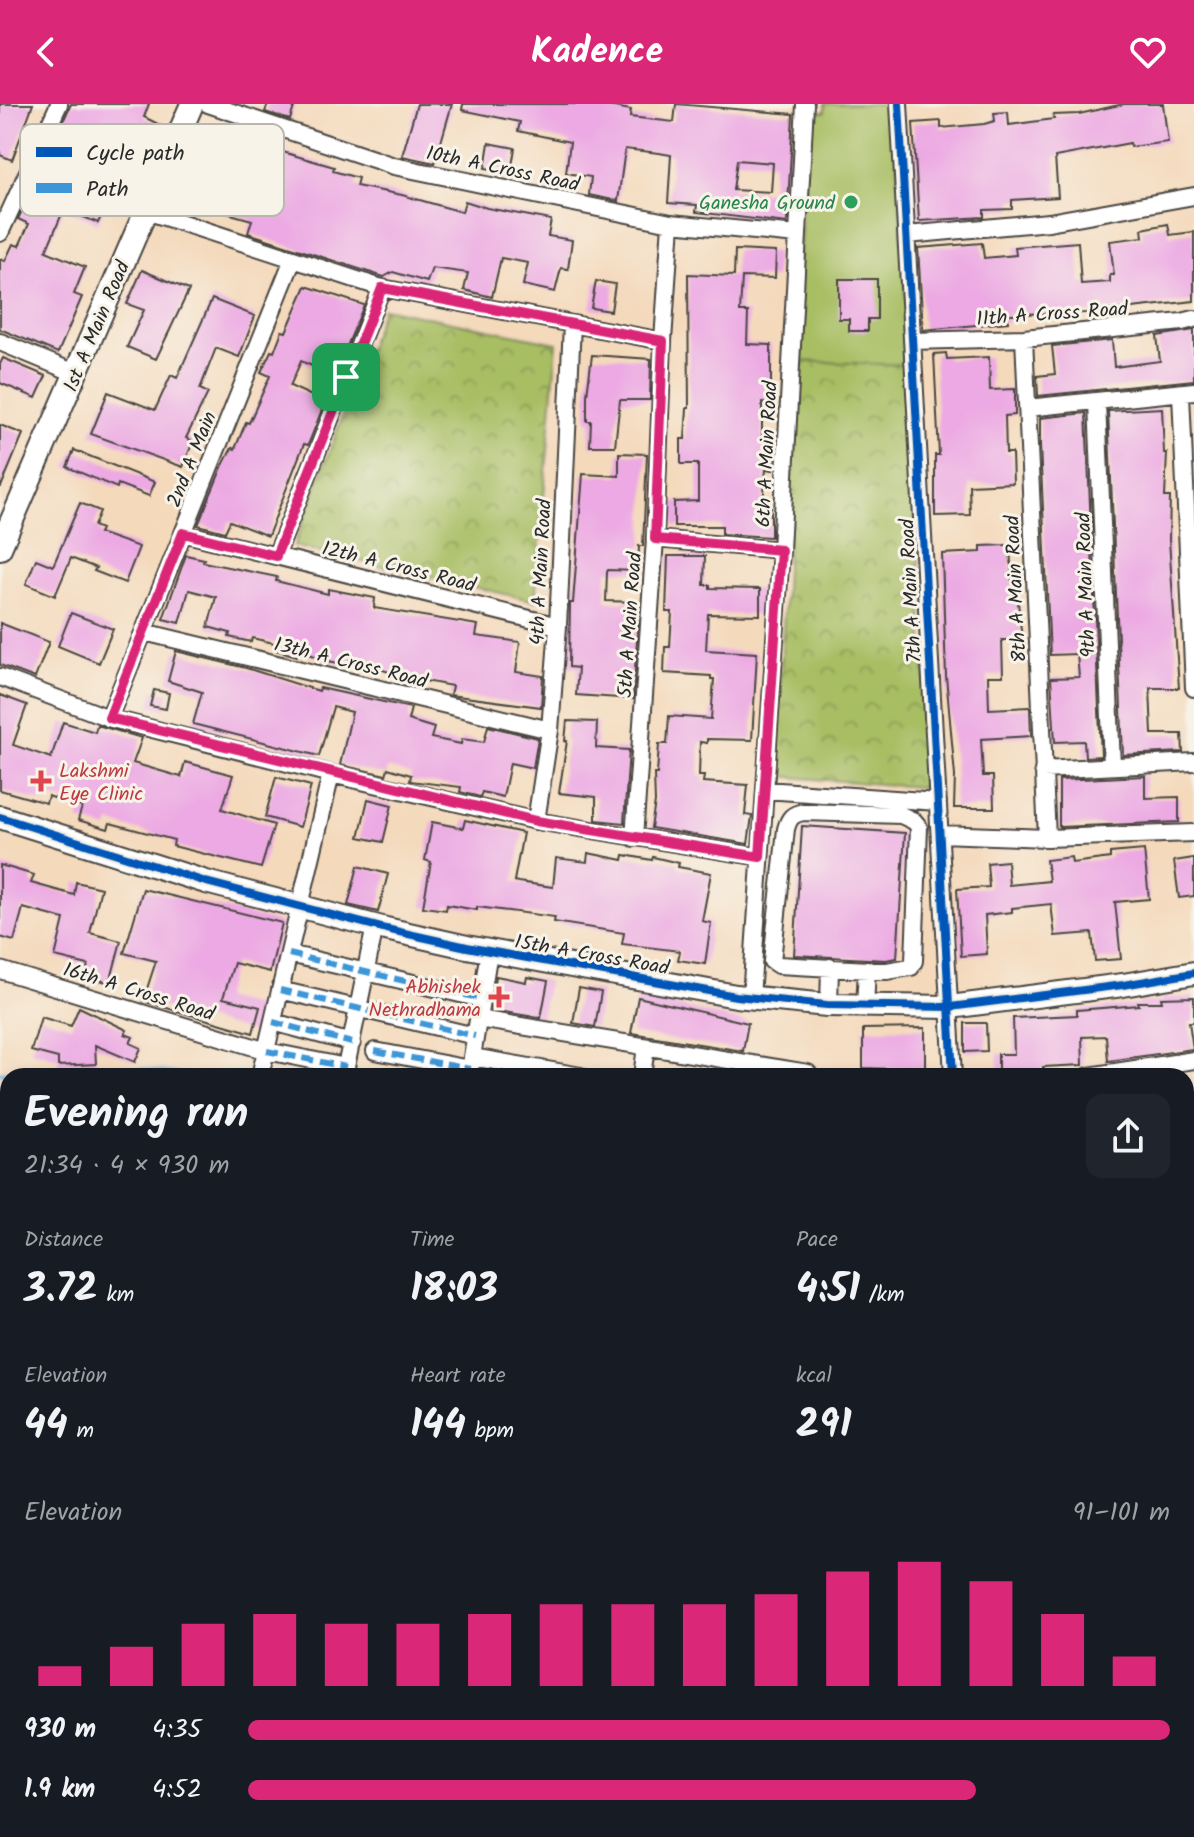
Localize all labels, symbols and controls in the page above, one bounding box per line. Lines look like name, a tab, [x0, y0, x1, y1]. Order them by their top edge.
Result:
text: Kadence	[531, 24, 663, 81]
icon: back	[24, 30, 68, 74]
icon: heart	[1126, 30, 1170, 74]
legend	[20, 124, 284, 216]
text: Cycle path	[86, 137, 185, 172]
street label: 10th A Cross Road	[423, 138, 583, 202]
text: Path	[86, 173, 129, 208]
place label: Ganesha Ground	[699, 188, 836, 220]
marker: Ganesha Ground	[842, 193, 860, 211]
street label: 1st A Main Road	[56, 255, 140, 397]
street label: 11th A Cross Road	[975, 294, 1130, 336]
pin	[312, 343, 380, 411]
icon: arrive	[324, 355, 368, 399]
street label: 6th A Main Road	[748, 379, 788, 528]
street label: 2nd A Main	[159, 407, 227, 513]
street label: 4th A Main Road	[522, 497, 562, 646]
street label: 9th A Main Road	[1068, 511, 1106, 658]
street label: 8th A Main Road	[997, 513, 1037, 663]
street label: 7th A Main Road	[892, 517, 932, 664]
street label: 12th A Cross Road	[318, 533, 480, 603]
street label: 5th A Main Road	[610, 550, 652, 699]
street label: 13th A Cross Road	[270, 629, 432, 699]
place label: Lakshmi Eye Clinic	[59, 756, 143, 811]
marker: Lakshmi Eye Clinic	[30, 770, 52, 792]
street label: 15th A Cross Road	[512, 927, 672, 985]
street label: 16th A Cross Road	[59, 955, 219, 1031]
place label: Abhishek Nethradhama	[369, 972, 482, 1027]
marker: Abhishek Nethradhama	[488, 986, 510, 1008]
text: Evening run	[24, 1080, 248, 1150]
button: share	[1086, 1094, 1170, 1178]
text: 21:34 · 4 × 930 m	[24, 1145, 229, 1187]
text: Distance	[24, 1223, 103, 1258]
text: Time	[410, 1223, 454, 1258]
text: Pace	[796, 1223, 838, 1258]
text: 3.72	[24, 1258, 98, 1322]
text: 18:03	[410, 1258, 498, 1322]
text: 4:51	[796, 1258, 860, 1322]
text: km	[98, 1278, 134, 1313]
text: /km	[860, 1278, 904, 1313]
text: Elevation	[24, 1359, 107, 1394]
text: Heart rate	[410, 1359, 506, 1394]
text: kcal	[796, 1359, 832, 1394]
text: 44	[24, 1394, 68, 1458]
text: 144	[410, 1394, 466, 1458]
text: 291	[796, 1394, 852, 1458]
text: m	[68, 1414, 94, 1449]
text: bpm	[466, 1414, 514, 1449]
text: Elevation	[24, 1492, 122, 1534]
text: 91–101 m	[1073, 1492, 1170, 1534]
text: 930 m	[24, 1709, 96, 1751]
text: 4:35	[152, 1709, 202, 1751]
text: 1.9 km	[24, 1769, 95, 1811]
text: 4:52	[152, 1769, 202, 1811]

